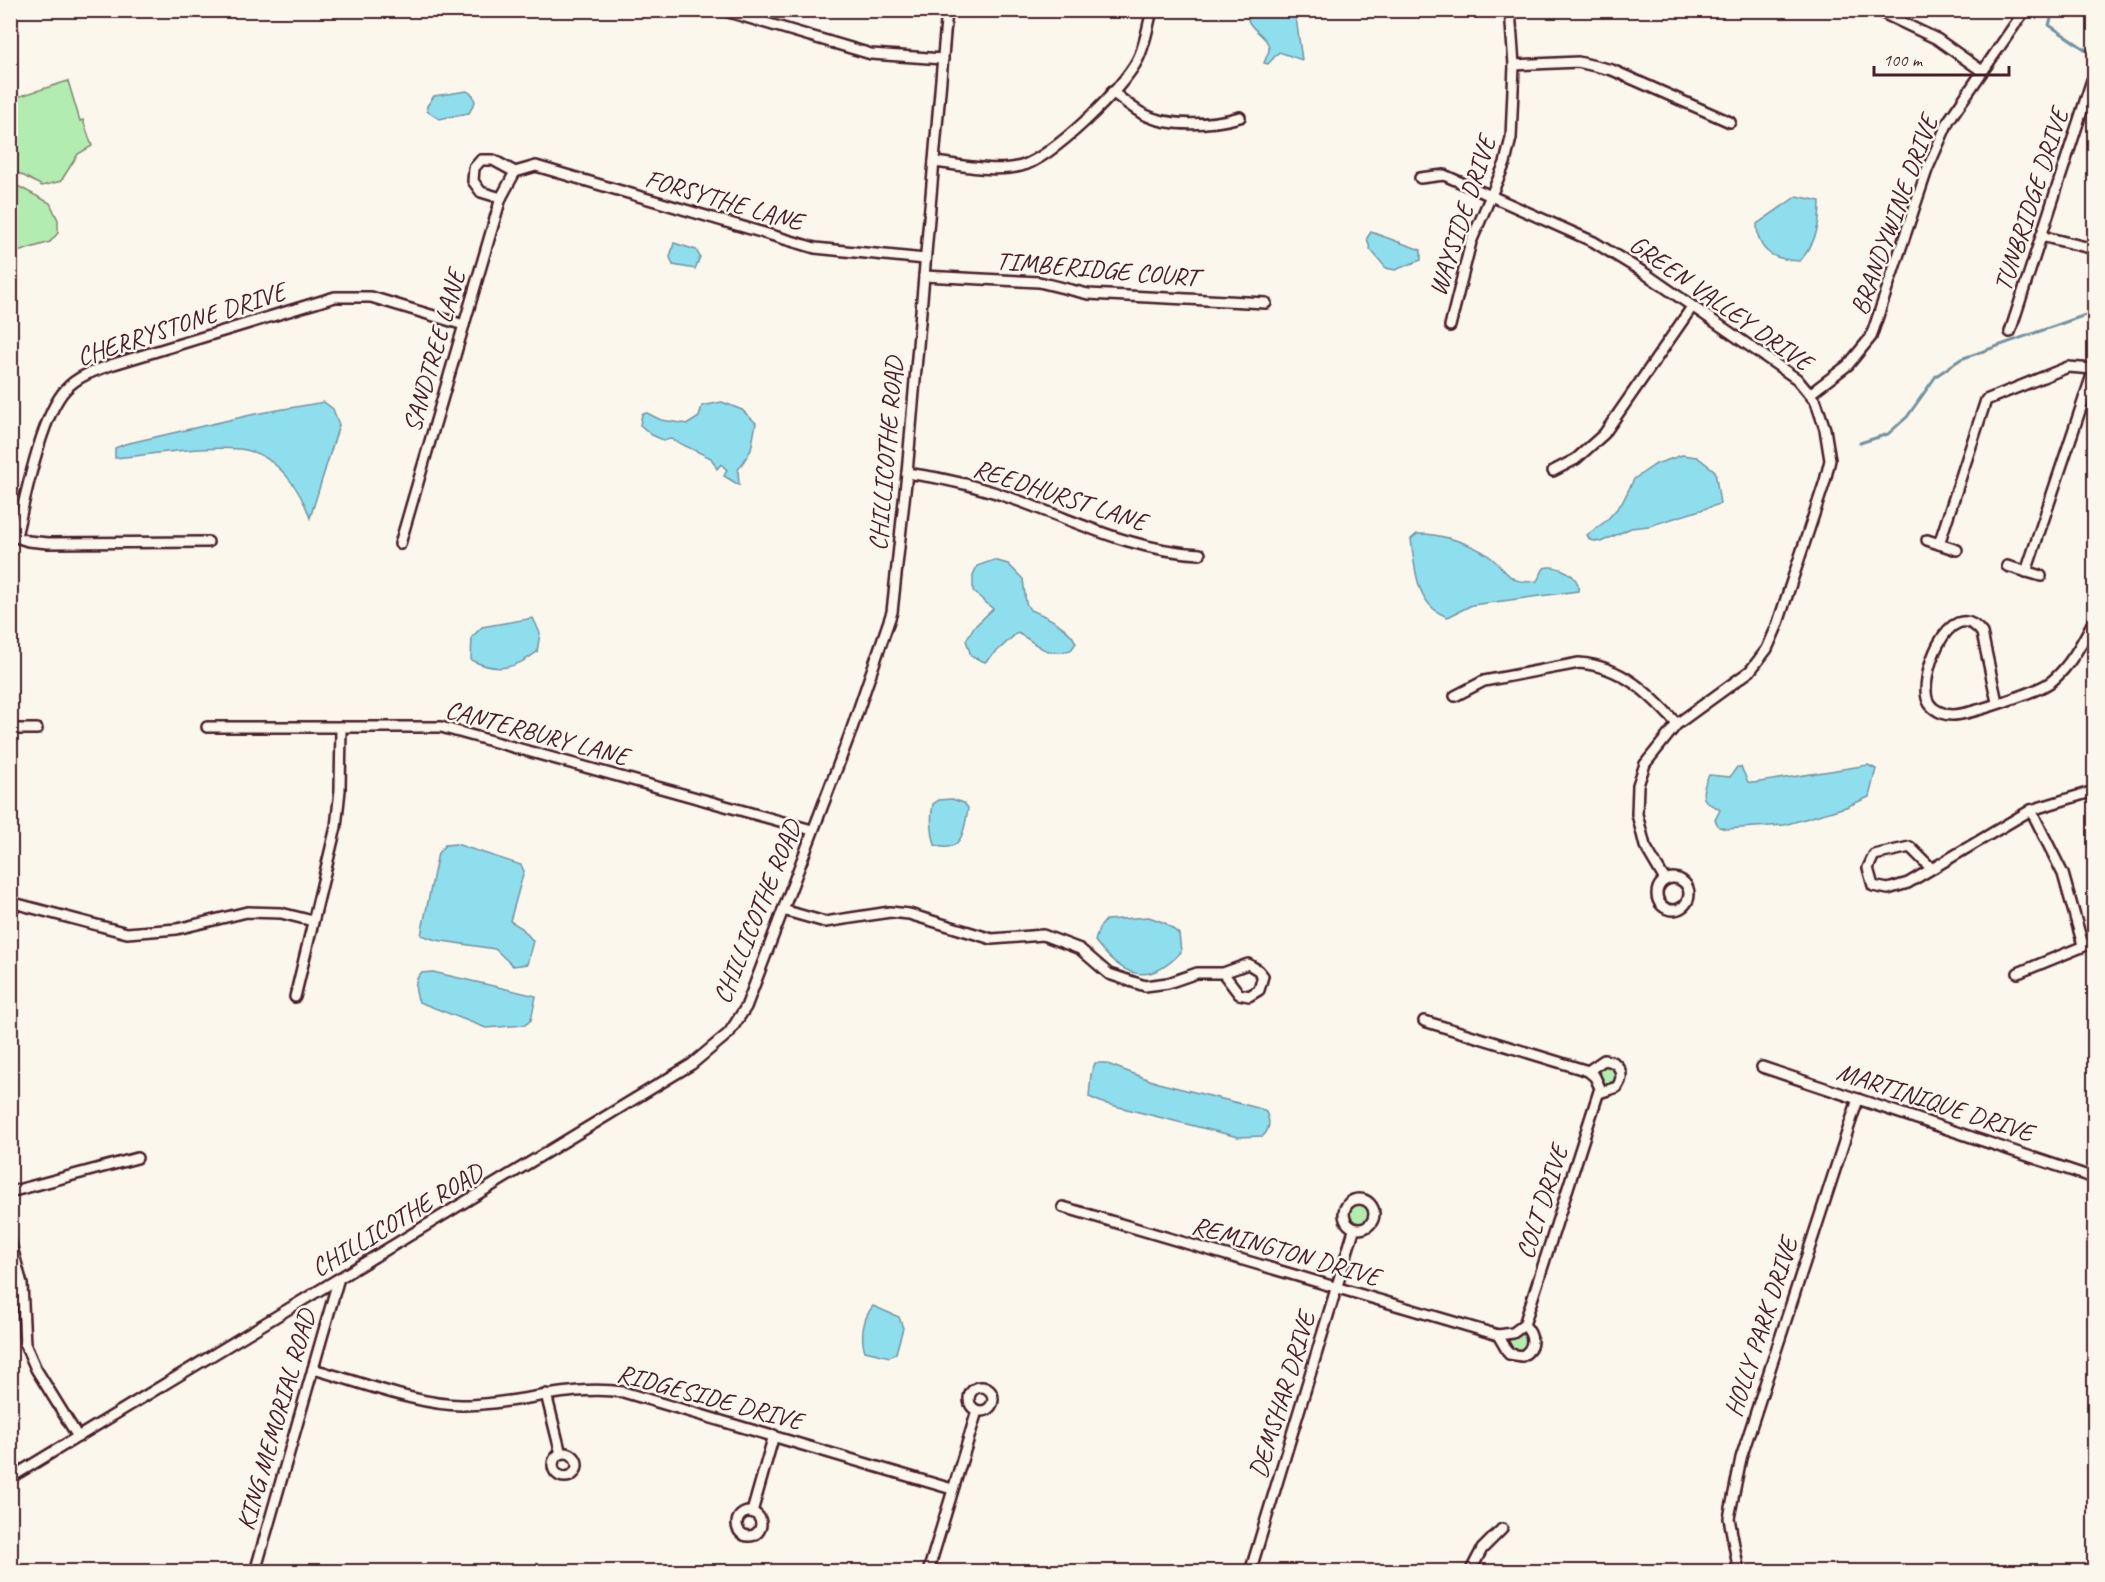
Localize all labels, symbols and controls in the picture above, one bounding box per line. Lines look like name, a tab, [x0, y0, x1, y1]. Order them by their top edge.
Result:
scale bar	[1874, 39, 2009, 77]
text: 100 m	[1883, 49, 1924, 71]
street label: TUNBRIDGE DRIVE	[1986, 101, 2077, 296]
street label: BRANDYWINE DRIVE	[1843, 107, 1947, 319]
street label: WAYSIDE DRIVE	[1421, 129, 1504, 300]
street label: FORSYTHE LANE	[641, 162, 810, 239]
street label: GREEN VALLEY DRIVE	[1623, 228, 1822, 381]
street label: TIMBERIDGE COURT	[995, 244, 1206, 295]
street label: SANDTREE LANE	[395, 263, 474, 436]
street label: CHERRYSTONE DRIVE	[72, 274, 293, 373]
street label: CHILLICOTHE ROAD	[861, 353, 911, 552]
street label: REEDHURST LANE	[969, 451, 1154, 540]
street label: CANTERBURY LANE	[442, 693, 636, 774]
street label: CHILLICOTHE ROAD	[705, 813, 810, 1008]
street label: MARTINIQUE DRIVE	[1833, 1055, 2040, 1150]
street label: COLT DRIVE	[1508, 1137, 1577, 1263]
street label: CHILLICOTHE ROAD	[305, 1154, 491, 1284]
street label: REMINGTON DRIVE	[1188, 1208, 1387, 1295]
street label: HOLLY PARK DRIVE	[1717, 1230, 1806, 1421]
street label: KING MEMORIAL ROAD	[229, 1303, 324, 1534]
street label: DEMSHAR DRIVE	[1241, 1305, 1324, 1482]
street label: RIDGESIDE DRIVE	[614, 1356, 810, 1439]

